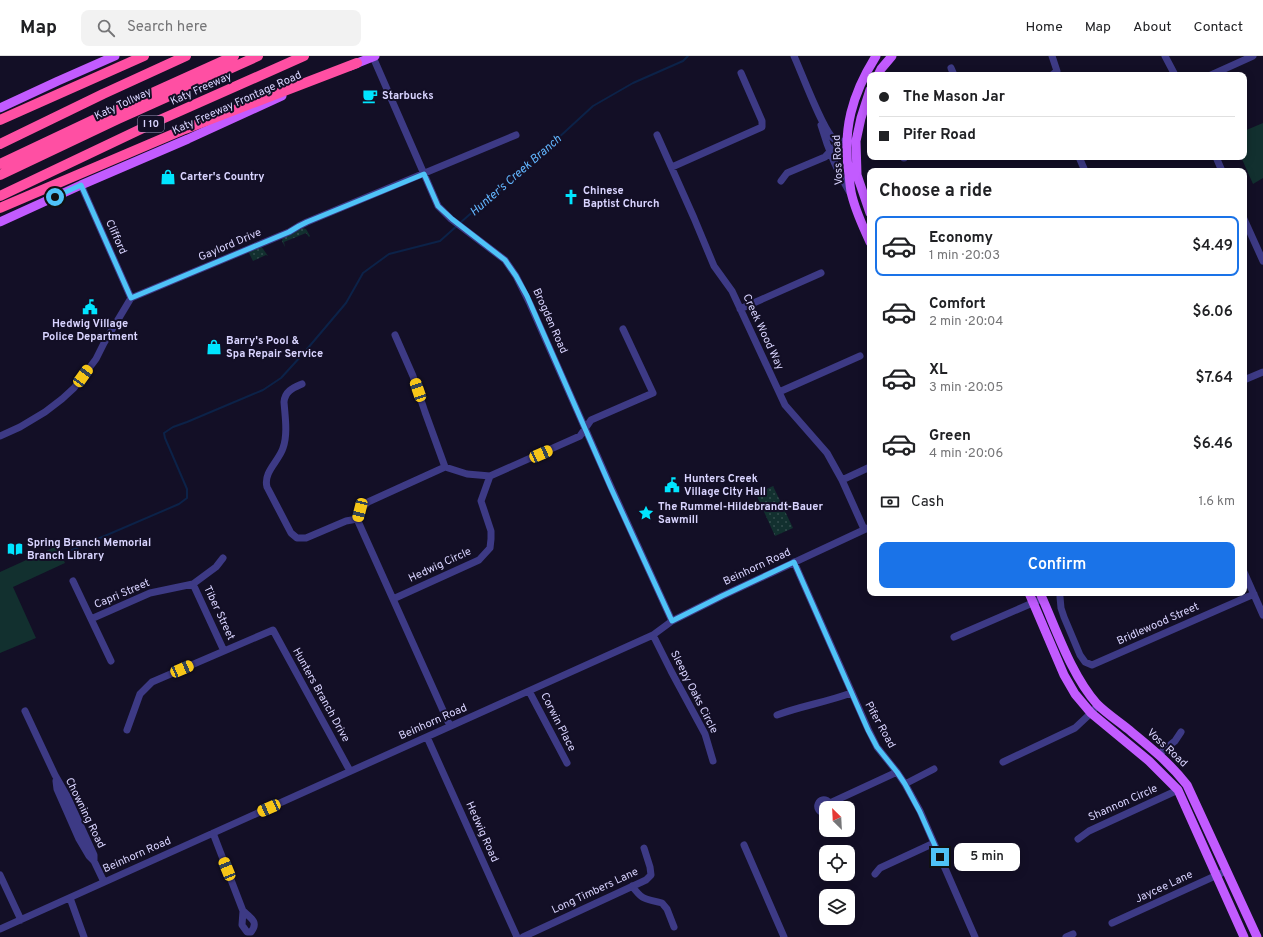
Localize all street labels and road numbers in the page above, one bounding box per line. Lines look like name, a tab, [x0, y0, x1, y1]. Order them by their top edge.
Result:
street label: Katy Freeway Frontage Road	[170, 68, 304, 138]
street label: Katy Freeway	[168, 69, 234, 109]
street label: Katy Tollway	[92, 85, 154, 123]
road number: I 10	[138, 116, 164, 132]
street label: Voss Road	[830, 134, 846, 186]
street label: Clifford	[102, 217, 130, 257]
street label: Gaylord Drive	[196, 225, 264, 265]
street label: Brogden Road	[529, 286, 571, 356]
street label: Creek Wood Way	[739, 292, 787, 372]
street label: Hedwig Circle	[406, 544, 474, 586]
street label: Beinhorn Road	[721, 545, 793, 589]
street label: Capri Street	[92, 576, 152, 612]
street label: Tiber Street	[200, 583, 238, 643]
street label: Bridlewood Street	[1115, 600, 1201, 648]
street label: Hunters Branch Drive	[289, 645, 353, 745]
street label: Sleepy Oaks Circle	[667, 648, 721, 736]
street label: Corwin Place	[537, 690, 579, 754]
street label: Pifer Road	[861, 699, 899, 751]
street label: Beinhorn Road	[397, 701, 469, 743]
street label: Voss Road	[1144, 726, 1190, 770]
street label: Chowning Road	[62, 775, 108, 851]
street label: Shannon Circle	[1086, 781, 1160, 825]
street label: Hedwig Road	[462, 799, 502, 865]
street label: Beinhorn Road	[101, 834, 173, 876]
street label: Long Timbers Lane	[549, 865, 641, 917]
street label: Jaycee Lane	[1133, 868, 1195, 906]

